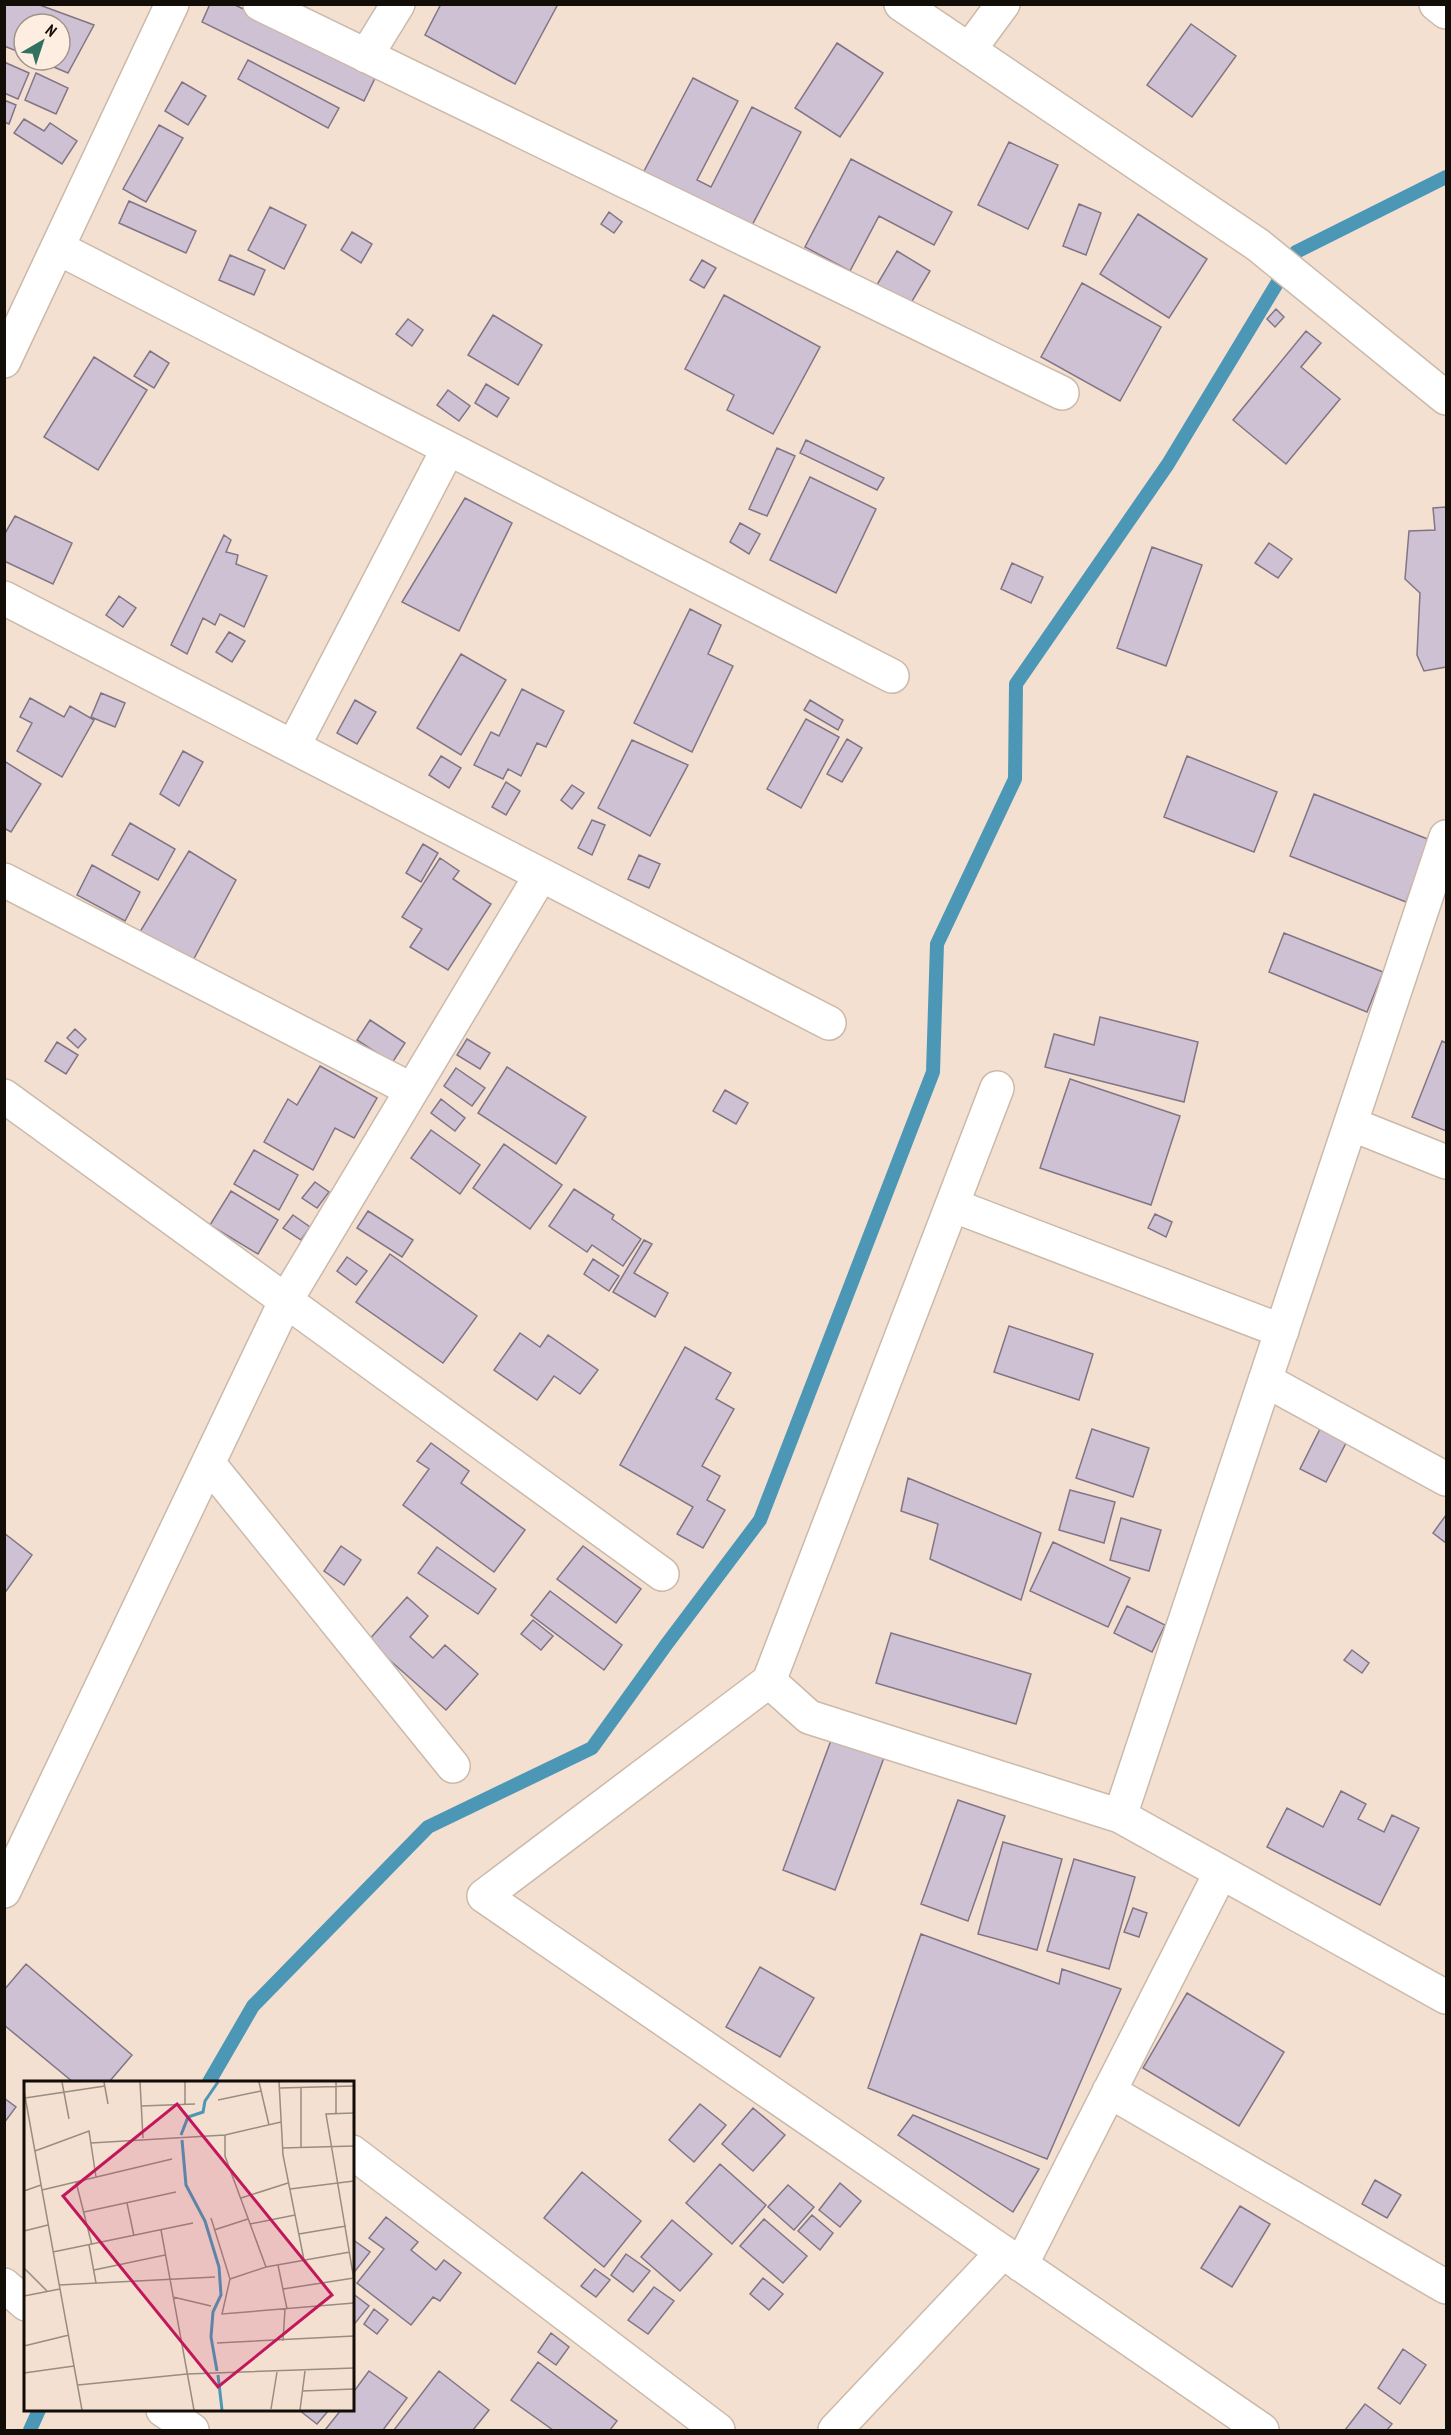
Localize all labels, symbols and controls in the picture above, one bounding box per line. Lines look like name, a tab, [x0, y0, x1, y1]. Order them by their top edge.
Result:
north arrow	[12, 12, 72, 72]
text: N	[42, 20, 61, 41]
inset map	[24, 2081, 354, 2411]

